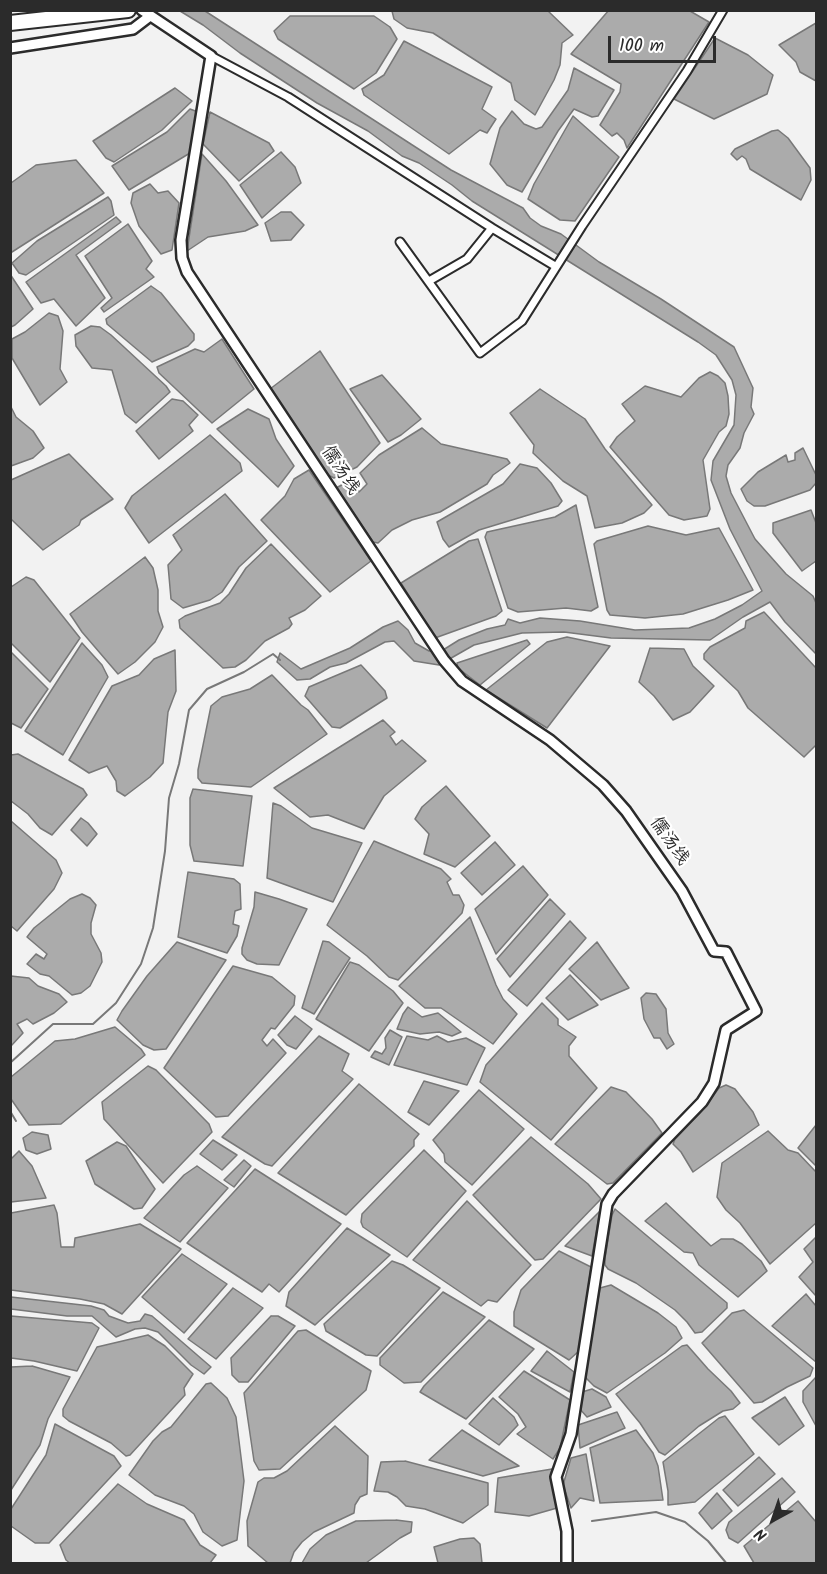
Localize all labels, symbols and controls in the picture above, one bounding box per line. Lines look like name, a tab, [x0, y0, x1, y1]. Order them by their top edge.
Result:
scale bar	[611, 24, 719, 62]
text: 100 m	[619, 32, 664, 61]
street label: 儒汤线	[315, 442, 363, 500]
street label: 儒汤线	[644, 814, 692, 870]
north arrow	[743, 1490, 803, 1550]
text: N	[749, 1521, 773, 1547]

